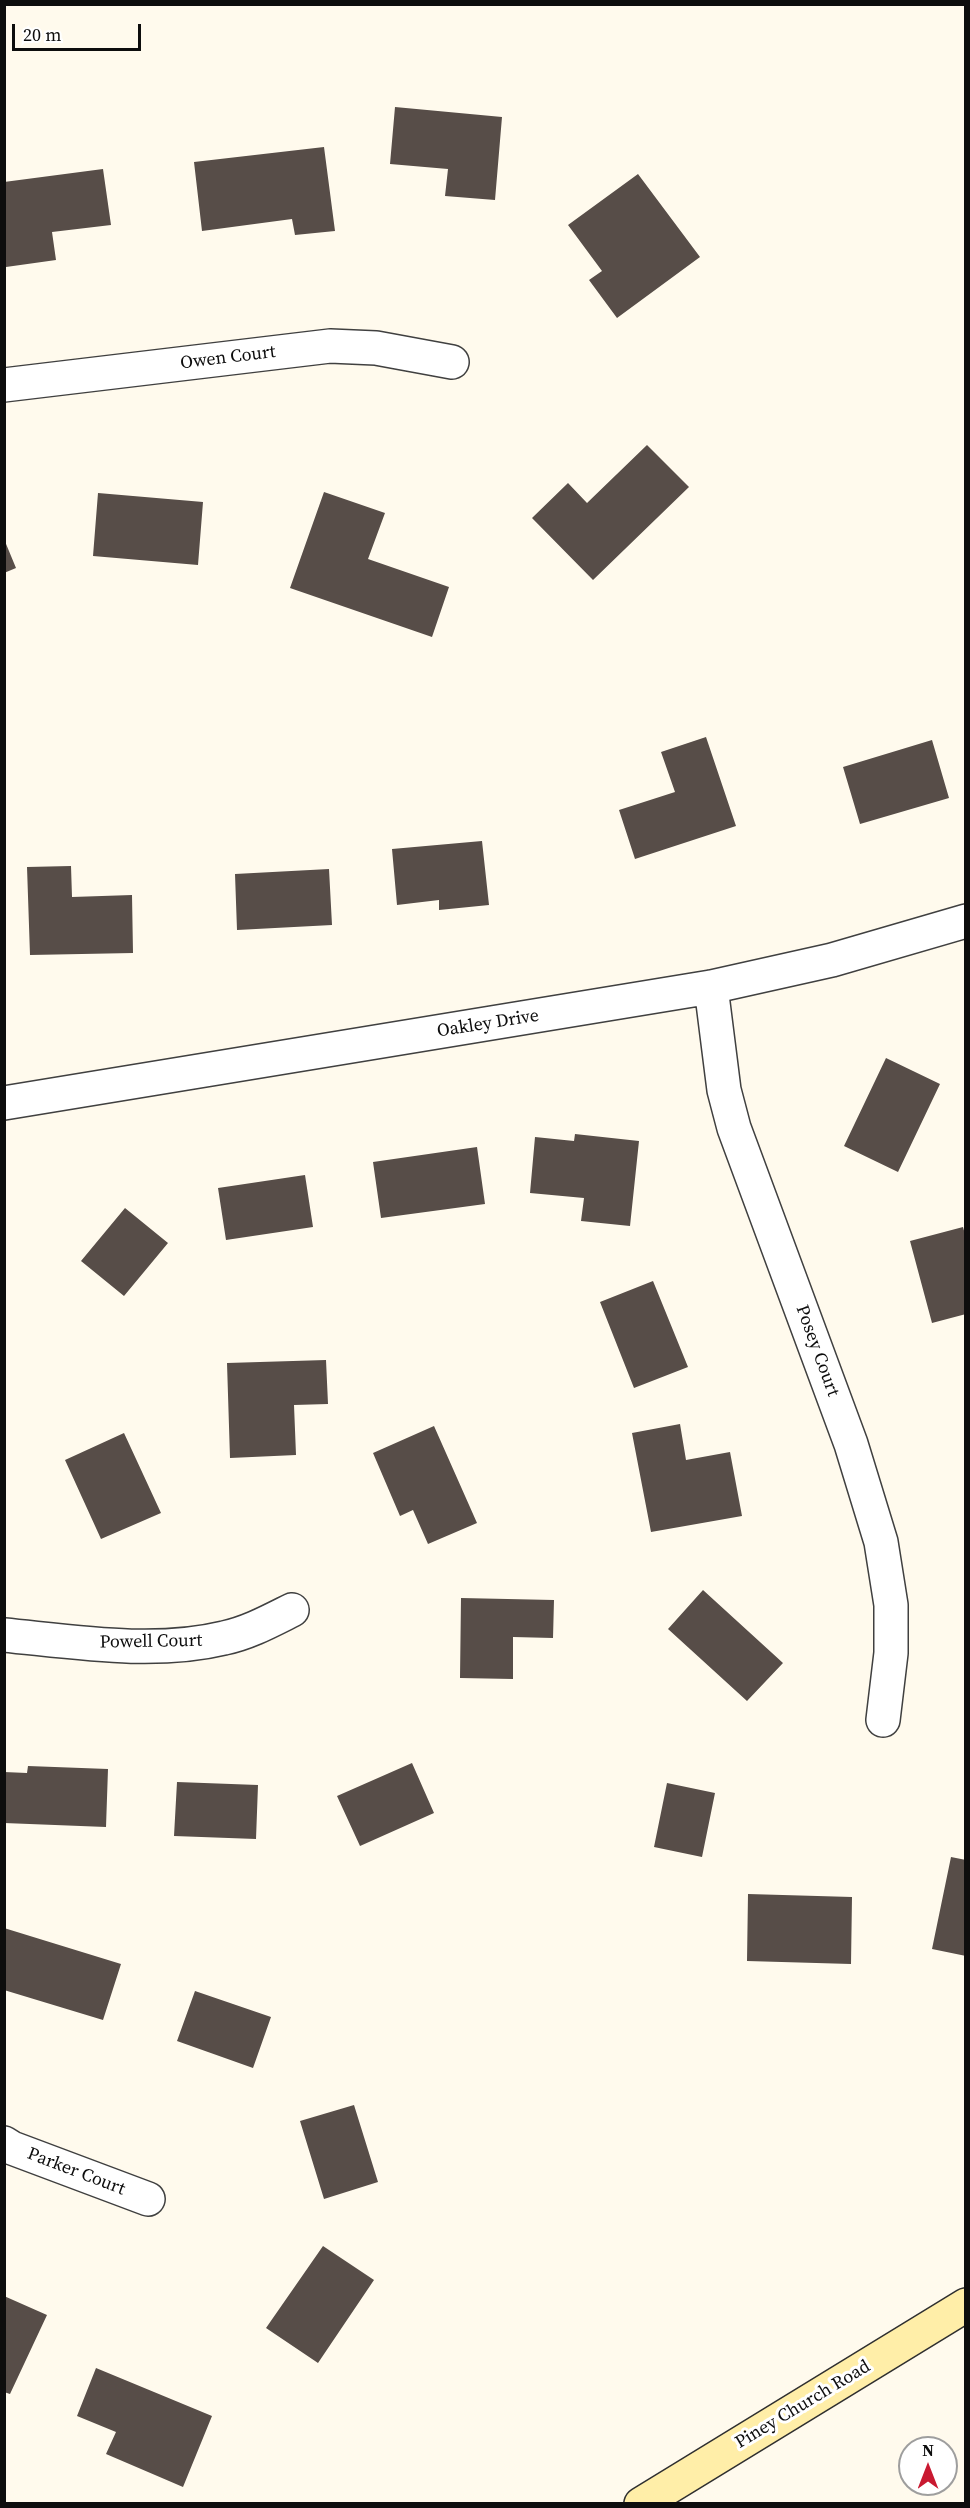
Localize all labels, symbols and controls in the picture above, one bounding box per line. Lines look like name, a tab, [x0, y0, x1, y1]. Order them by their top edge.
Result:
scale bar	[15, 12, 144, 50]
text: 20 m	[23, 22, 61, 47]
street label: Owen Court	[179, 341, 277, 375]
street label: Oakley Drive	[435, 1005, 541, 1043]
street label: Posey Court	[790, 1302, 844, 1400]
street label: Powell Court	[99, 1630, 203, 1654]
street label: Parker Court	[24, 2143, 128, 2201]
street label: Piney Church Road	[731, 2356, 875, 2454]
north arrow	[898, 2436, 958, 2496]
text: N	[922, 2439, 934, 2461]

